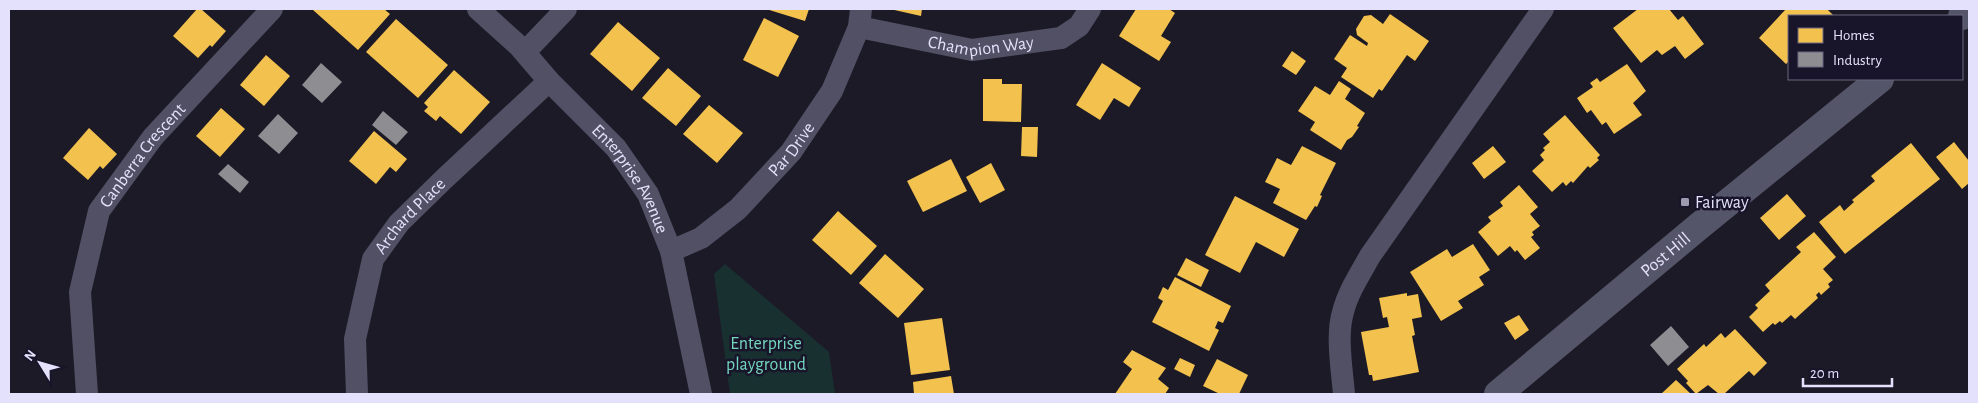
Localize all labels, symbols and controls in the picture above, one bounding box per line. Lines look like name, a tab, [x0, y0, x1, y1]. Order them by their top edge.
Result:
legend	[1788, 15, 1963, 80]
text: Homes	[1833, 28, 1875, 43]
street label: Champion Way	[926, 33, 1035, 60]
text: Industry	[1833, 53, 1882, 68]
street label: Canberra Crescent	[97, 100, 189, 211]
street label: Par Drive	[765, 119, 818, 180]
street label: Enterprise Avenue	[588, 121, 671, 236]
street label: Archard Place	[372, 175, 449, 258]
place label: Fairway	[1695, 194, 1749, 212]
marker: Fairway	[1679, 196, 1691, 208]
street label: Post Hill	[1638, 229, 1694, 281]
park label: Enterprise playground	[726, 335, 806, 374]
north arrow	[15, 338, 65, 388]
text: N	[22, 348, 39, 364]
scale bar	[1803, 356, 1892, 388]
text: 20 m	[1810, 366, 1839, 381]

